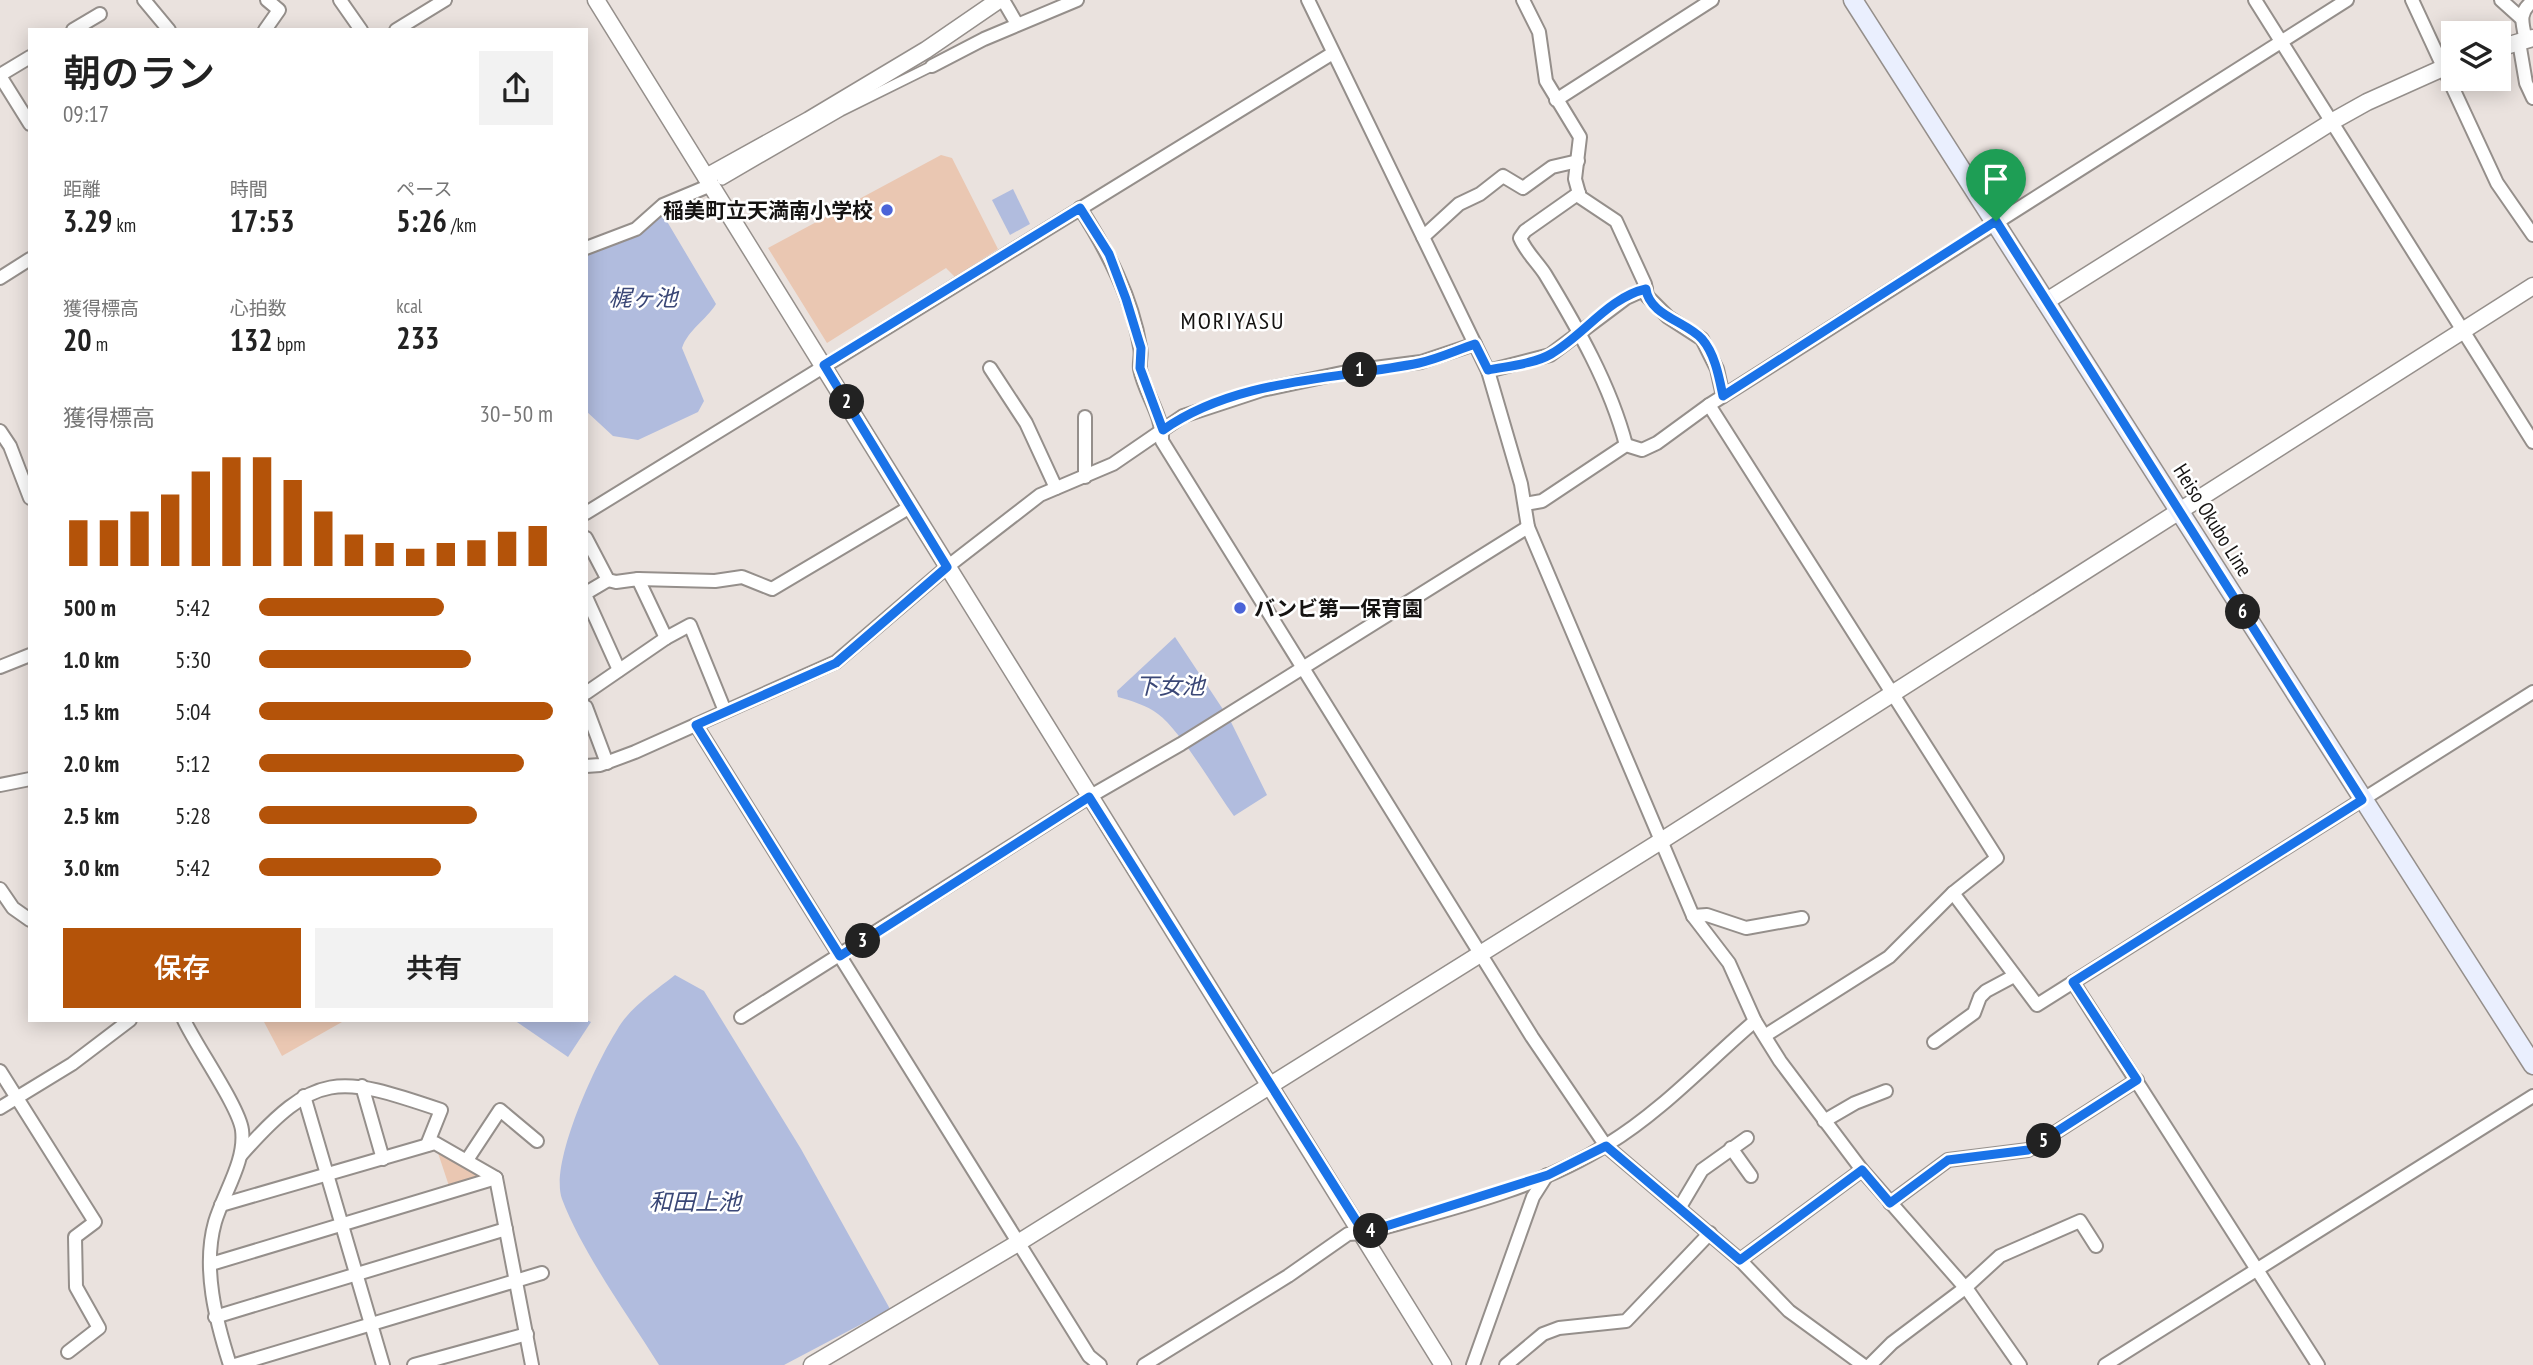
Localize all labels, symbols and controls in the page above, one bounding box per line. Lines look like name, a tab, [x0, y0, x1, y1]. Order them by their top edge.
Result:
map controls	[2441, 21, 2511, 91]
button: layers	[2441, 21, 2511, 91]
text: 朝のラン	[63, 48, 215, 97]
button: share	[479, 51, 553, 125]
text: 09:17	[63, 99, 109, 128]
pin	[1966, 149, 2026, 221]
icon: arrive	[1977, 160, 2015, 198]
text: 距離	[63, 177, 101, 201]
text: 時間	[230, 177, 268, 201]
text: ペース	[396, 177, 452, 201]
place label: 稲美町立天満南小学校	[663, 197, 873, 224]
text: 3.29	[63, 201, 112, 240]
text: 17:53	[230, 201, 295, 240]
text: 5:26	[396, 201, 447, 240]
marker: 稲美町立天満南小学校	[879, 202, 895, 218]
text: km	[112, 213, 136, 237]
text: /km	[447, 213, 476, 237]
water label: 梶ヶ池	[609, 283, 680, 312]
text: kcal	[396, 294, 422, 318]
text: 獲得標高	[63, 296, 139, 320]
text: 心拍数	[230, 296, 287, 320]
district label: MORIYASU	[1180, 305, 1286, 336]
text: 233	[396, 318, 439, 357]
text: 20	[63, 320, 92, 359]
text: 132	[230, 320, 273, 359]
text: m	[92, 332, 108, 356]
text: bpm	[273, 332, 306, 356]
pin: 1	[1342, 352, 1378, 388]
text: 1	[1355, 357, 1364, 381]
pin: 2	[830, 384, 864, 420]
text: 2	[842, 389, 851, 413]
text: 30–50 m	[480, 399, 553, 428]
text: 獲得標高	[63, 403, 155, 432]
street label: Heiso Okubo Line	[2168, 459, 2258, 581]
text: 500 m	[63, 593, 116, 622]
text: 5:42	[175, 593, 211, 622]
pin: 6	[2226, 594, 2260, 630]
place label: バンビ第一保育園	[1254, 595, 1423, 622]
text: 6	[2238, 599, 2247, 623]
marker: バンビ第一保育園	[1232, 600, 1248, 616]
text: 1.0 km	[63, 645, 119, 674]
text: 5:30	[175, 645, 211, 674]
water label: 下女池	[1136, 671, 1207, 700]
text: 1.5 km	[63, 697, 119, 726]
text: 5:04	[175, 697, 211, 726]
text: 2.0 km	[63, 749, 119, 778]
text: 5:12	[175, 749, 211, 778]
text: 2.5 km	[63, 801, 119, 830]
text: 5:28	[175, 801, 211, 830]
text: 3.0 km	[63, 853, 119, 882]
text: 5:42	[175, 853, 211, 882]
pin: 3	[846, 923, 880, 958]
button: 保存	[63, 928, 301, 1008]
button: 共有	[315, 928, 553, 1008]
text: 3	[858, 928, 867, 952]
pin: 5	[2026, 1124, 2062, 1158]
text: 5	[2039, 1128, 2048, 1152]
water label: 和田上池	[649, 1187, 743, 1216]
pin: 4	[1354, 1214, 1388, 1248]
text: 4	[1366, 1218, 1375, 1242]

